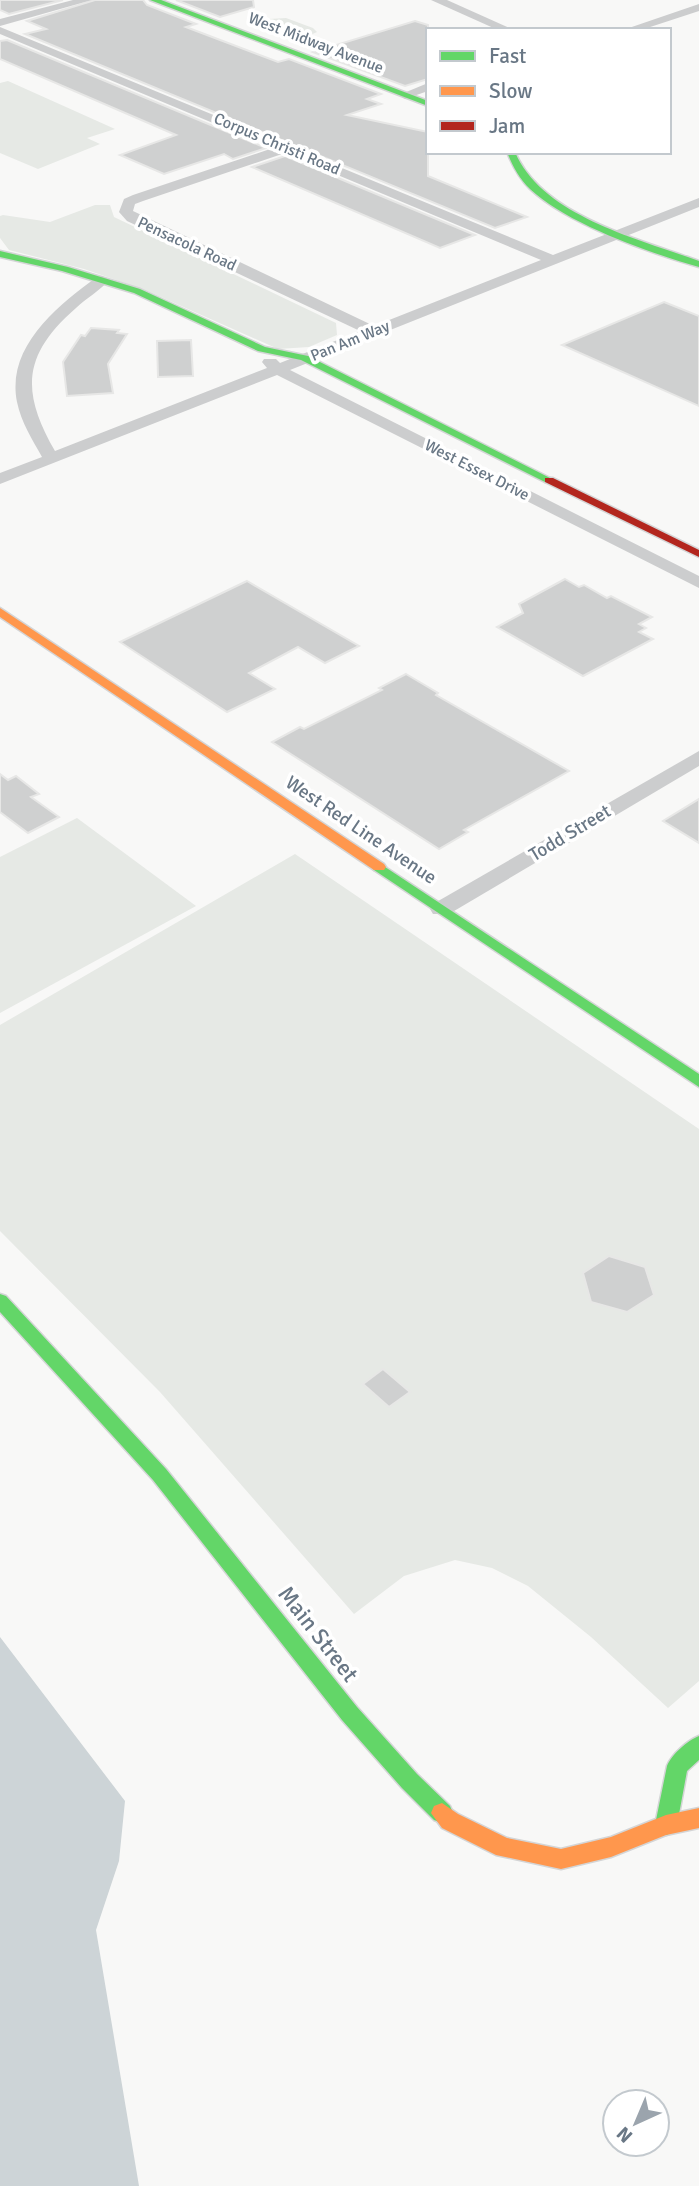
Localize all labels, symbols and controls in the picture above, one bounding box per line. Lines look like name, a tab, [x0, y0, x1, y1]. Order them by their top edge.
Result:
street label: West Midway Avenue	[246, 8, 386, 78]
legend	[426, 28, 671, 154]
text: Fast	[489, 43, 526, 69]
text: Slow	[489, 78, 533, 104]
street label: Corpus Christi Road	[211, 108, 343, 180]
text: Jam	[489, 113, 525, 139]
street label: Pensacola Road	[134, 212, 240, 276]
street label: Pan Am Way	[308, 316, 393, 366]
street label: West Essex Drive	[421, 435, 533, 505]
street label: West Red Line Avenue	[281, 771, 441, 889]
street label: Todd Street	[525, 799, 616, 867]
street label: Main Street	[271, 1580, 365, 1688]
north arrow	[601, 2088, 671, 2158]
text: N	[612, 2121, 638, 2148]

